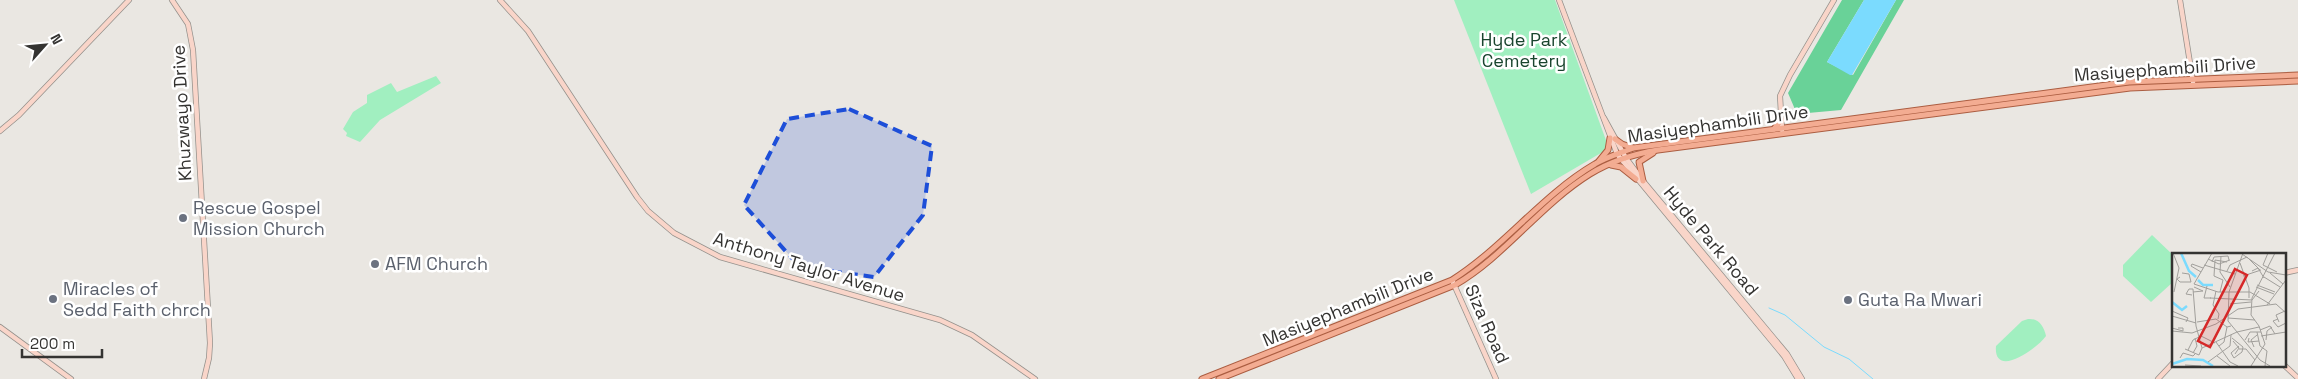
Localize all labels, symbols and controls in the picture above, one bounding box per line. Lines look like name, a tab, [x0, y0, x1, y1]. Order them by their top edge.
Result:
north arrow	[20, 20, 70, 70]
park label: Hyde Park Cemetery	[1480, 28, 1568, 72]
text: N	[46, 31, 67, 47]
street label: Khuzwayo Drive	[166, 44, 197, 182]
street label: Masiyephambili Drive	[2073, 51, 2257, 86]
street label: Masiyephambili Drive	[1626, 99, 1810, 148]
street label: Hyde Park Road	[1659, 181, 1764, 300]
place label: Rescue Gospel Mission Church	[193, 196, 325, 240]
marker: Rescue Gospel Mission Church	[177, 212, 189, 224]
street label: Anthony Taylor Avenue	[711, 226, 908, 307]
place label: AFM Church	[385, 252, 488, 275]
inset map	[2172, 253, 2286, 366]
marker: AFM Church	[369, 258, 381, 270]
street label: Masiyephambili Drive	[1259, 262, 1437, 351]
place label: Miracles of Sedd Faith chrch	[63, 277, 211, 321]
street label: Siza Road	[1460, 281, 1515, 367]
place label: Guta Ra Mwari	[1858, 288, 1982, 311]
marker: Miracles of Sedd Faith chrch	[47, 293, 59, 305]
marker: Guta Ra Mwari	[1842, 294, 1854, 306]
scale bar	[22, 326, 102, 358]
text: 200 m	[30, 334, 75, 353]

